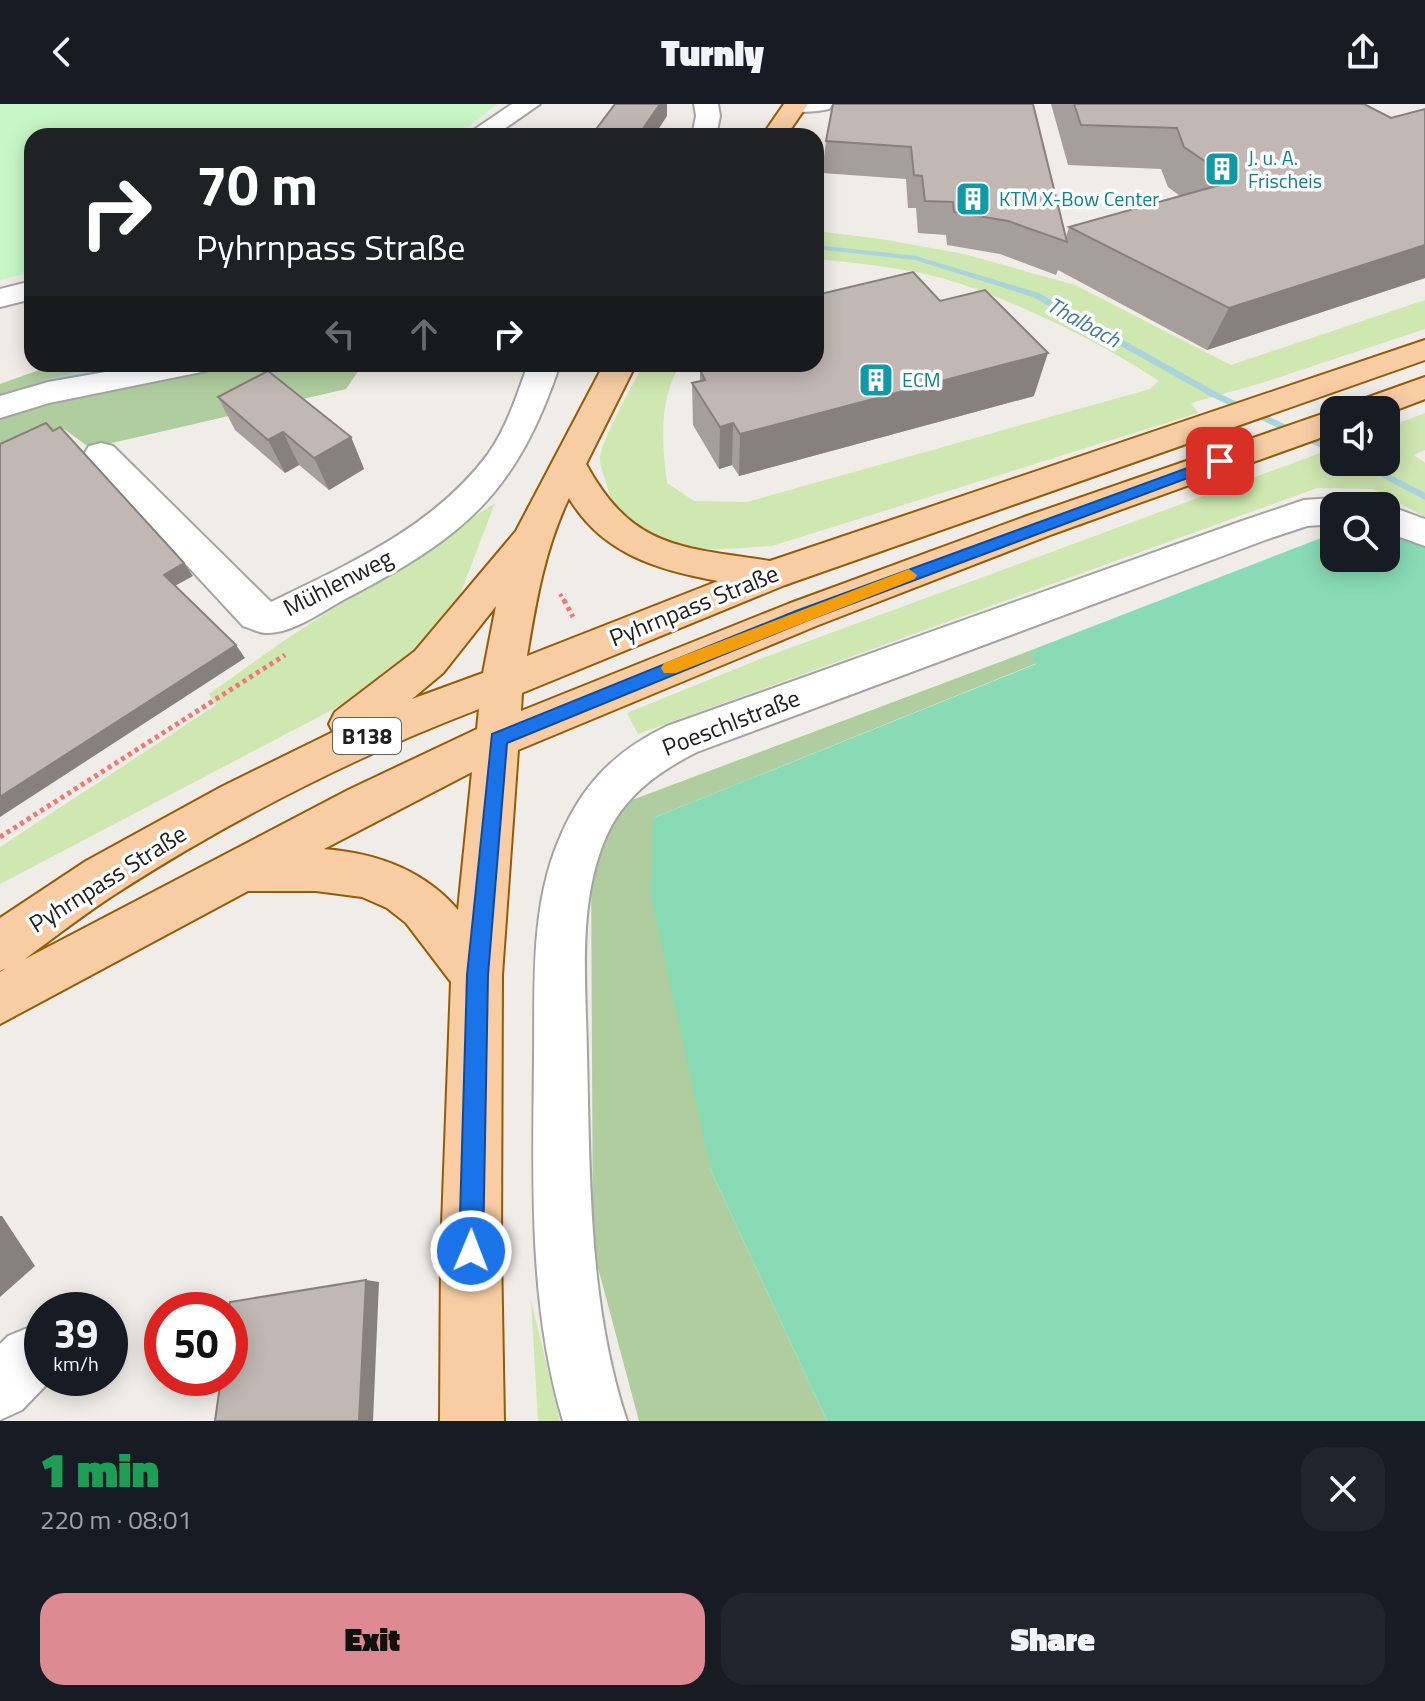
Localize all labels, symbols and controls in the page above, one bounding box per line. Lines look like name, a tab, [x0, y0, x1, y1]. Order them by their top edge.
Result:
text: Turnly	[661, 25, 764, 80]
icon: back	[40, 30, 84, 74]
icon: share	[1341, 30, 1385, 74]
text: 70 m	[196, 142, 318, 227]
place label: J. u. A. Frischeis	[1248, 142, 1322, 196]
building icon: J. u. A. Frischeis	[1203, 150, 1241, 188]
icon: right	[64, 160, 168, 264]
building icon: KTM X-Bow Center	[954, 180, 992, 218]
place label: KTM X-Bow Center	[999, 183, 1159, 214]
text: Pyhrnpass Straße	[196, 219, 465, 274]
water label: Thalbach	[1041, 288, 1128, 356]
icon: left	[318, 312, 362, 356]
icon: ahead	[402, 312, 446, 356]
icon: right	[486, 312, 530, 356]
building icon: ECM	[857, 361, 895, 399]
place label: ECM	[902, 364, 941, 395]
map controls	[1320, 396, 1400, 572]
button: sound	[1320, 396, 1400, 476]
pin	[1186, 427, 1254, 495]
icon: arrive	[1198, 439, 1242, 483]
button: search	[1320, 492, 1400, 572]
street label: Mühlenweg	[276, 539, 399, 625]
street label: Pyhrnpass Straße	[604, 555, 784, 655]
street label: Poeschlstraße	[657, 679, 805, 765]
road number: B138	[333, 718, 401, 754]
street label: Pyhrnpass Straße	[22, 815, 193, 941]
position arrow	[429, 1209, 513, 1293]
speed limit sign: 50	[144, 1292, 248, 1396]
text: 39	[54, 1303, 98, 1364]
text: km/h	[53, 1348, 99, 1379]
text: 1 min	[40, 1433, 159, 1506]
button: close	[1301, 1447, 1385, 1531]
text: 220 m · 08:01	[40, 1500, 192, 1539]
button: Exit	[40, 1593, 705, 1685]
button: Share	[721, 1593, 1385, 1685]

